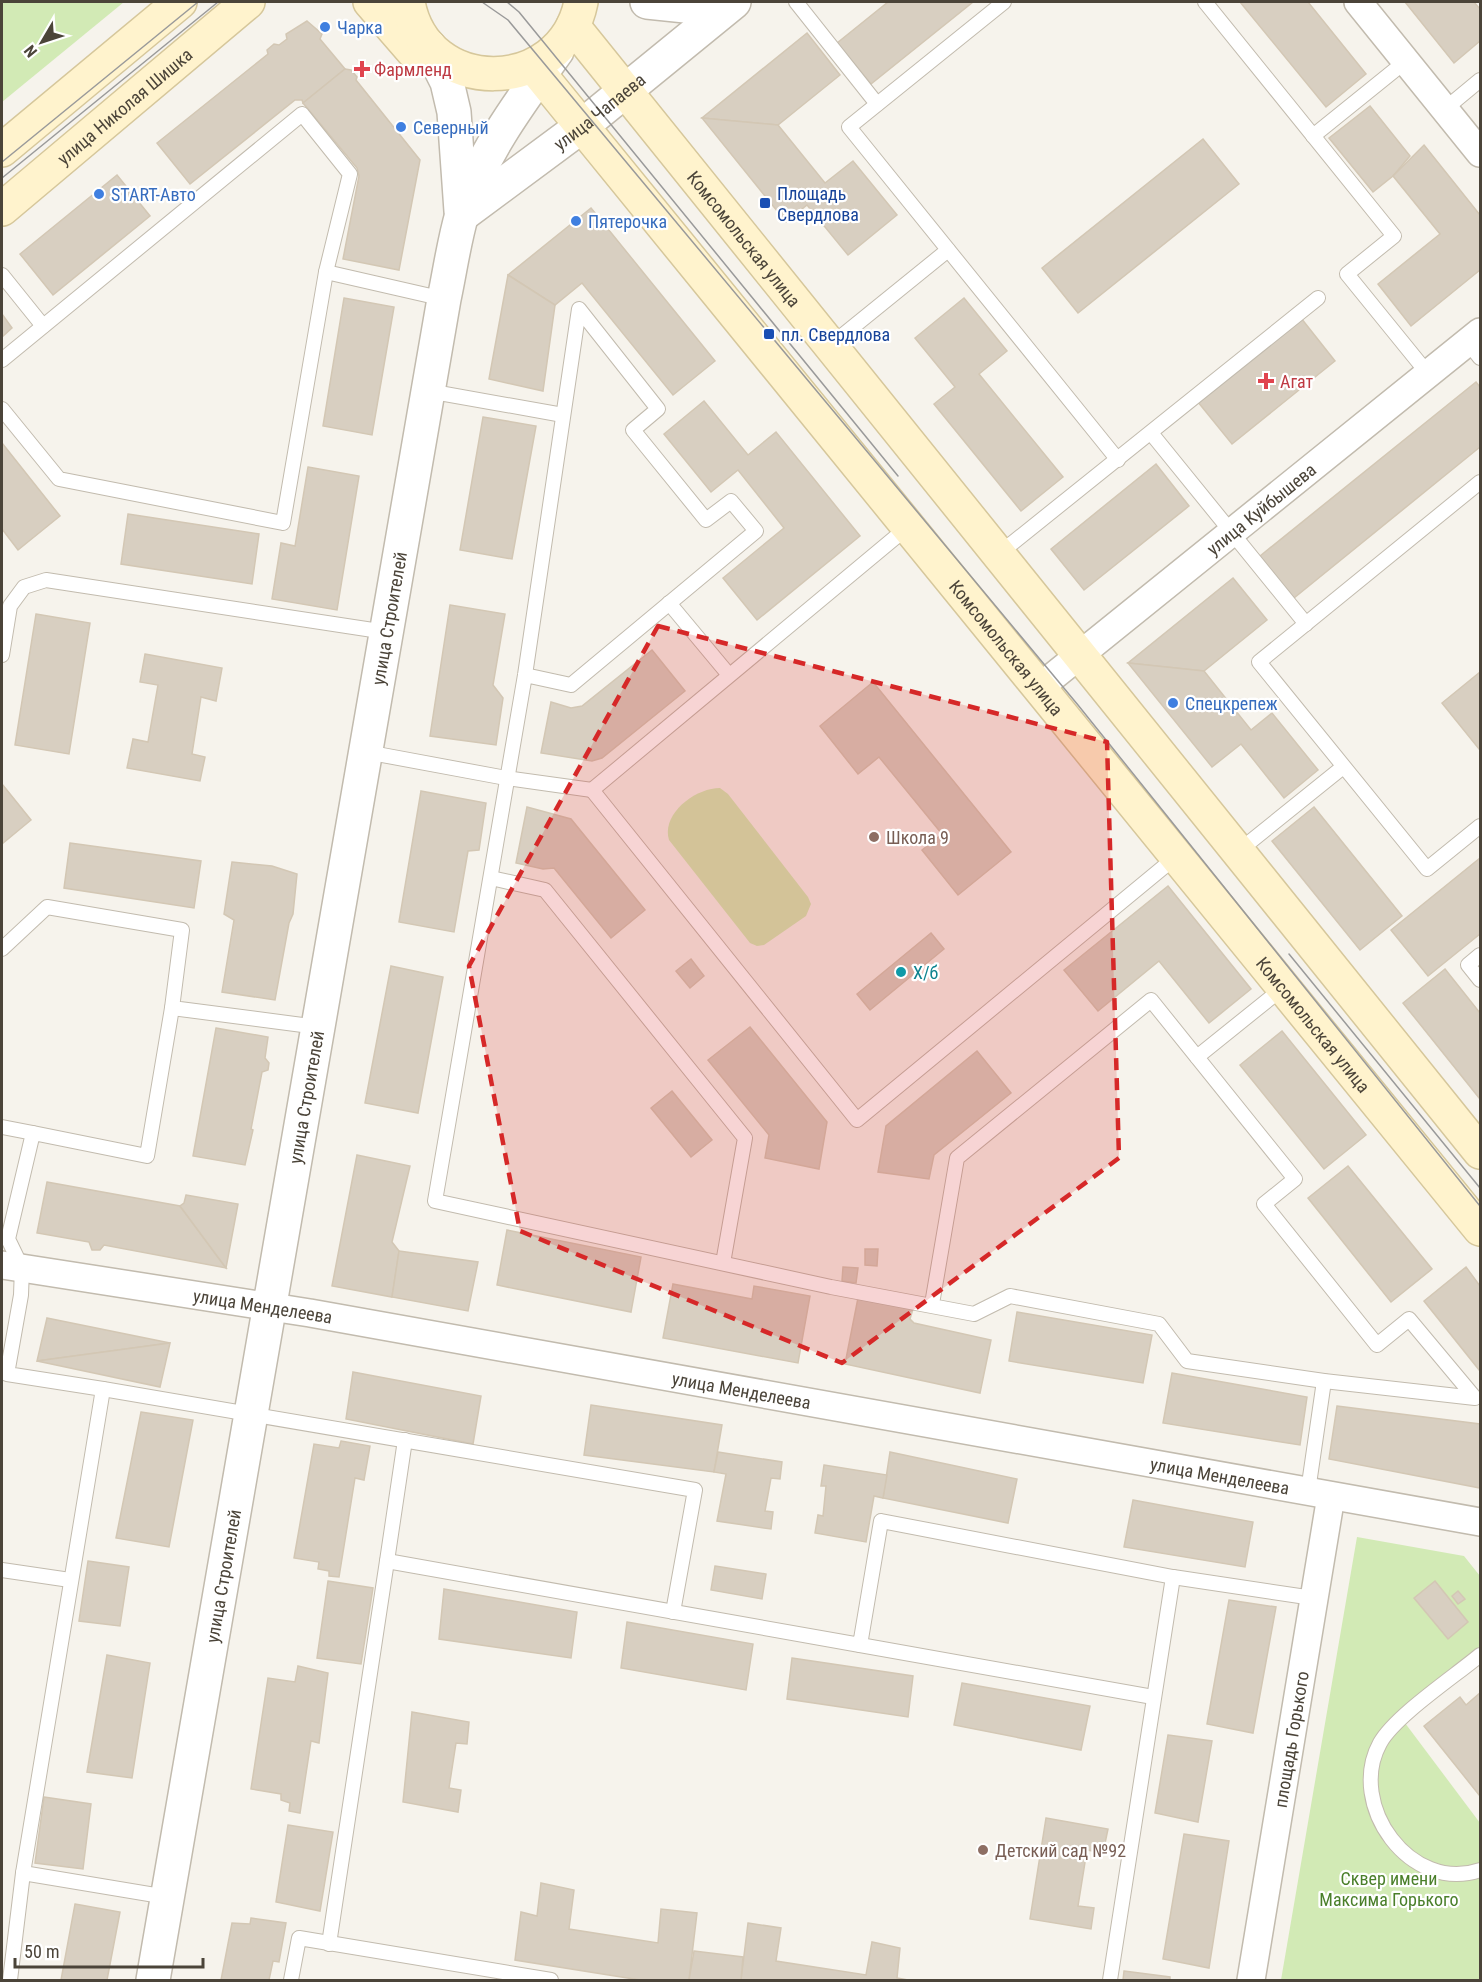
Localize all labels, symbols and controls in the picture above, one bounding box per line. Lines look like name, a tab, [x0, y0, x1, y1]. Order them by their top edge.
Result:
north arrow	[12, 12, 72, 72]
place label: Чарка	[337, 17, 383, 38]
marker: Чарка	[318, 20, 332, 34]
text: N	[20, 41, 41, 61]
street label: улица Николая Шишка	[53, 43, 196, 169]
place label: Фармленд	[374, 59, 452, 80]
marker: Фармленд	[355, 62, 369, 76]
street label: улица Чапаева	[549, 68, 649, 154]
place label: Северный	[413, 117, 489, 138]
marker: Северный	[394, 120, 408, 134]
street label: Комсомольская улица	[683, 166, 805, 311]
place label: Площадь Свердлова	[777, 183, 859, 225]
place label: START-Авто	[111, 184, 196, 205]
marker: START-Авто	[92, 187, 106, 201]
marker: Площадь Свердлова	[758, 196, 772, 210]
place label: Пятерочка	[588, 211, 667, 232]
marker: Пятерочка	[569, 214, 583, 228]
place label: пл. Свердлова	[781, 324, 890, 345]
marker: пл. Свердлова	[762, 327, 776, 341]
place label: Агат	[1280, 371, 1314, 392]
marker: Агат	[1257, 372, 1275, 390]
street label: улица Куйбышева	[1202, 458, 1320, 559]
street label: улица Строителей	[367, 550, 411, 687]
street label: Комсомольская улица	[945, 576, 1068, 719]
place label: Спецкрепеж	[1185, 693, 1278, 714]
marker: Спецкрепеж	[1166, 696, 1180, 710]
place label: Школа 9	[886, 827, 949, 848]
marker: Школа 9	[867, 830, 881, 844]
street label: Комсомольская улица	[1252, 953, 1375, 1096]
place label: Х/б	[913, 962, 939, 983]
marker: Х/б	[894, 965, 908, 979]
street label: улица Строителей	[284, 1029, 328, 1165]
street label: улица Менделеева	[192, 1284, 334, 1327]
street label: улица Менделеева	[670, 1367, 813, 1413]
street label: улица Менделеева	[1149, 1453, 1291, 1498]
street label: улица Строителей	[201, 1508, 245, 1644]
street label: площадь Горького	[1269, 1669, 1312, 1809]
place label: Детский сад №92	[995, 1840, 1126, 1861]
marker: Детский сад №92	[976, 1843, 990, 1857]
park label: Сквер имени Максима Горького	[1319, 1868, 1459, 1910]
scale bar	[15, 1931, 202, 1969]
text: 50 m	[24, 1941, 59, 1962]

